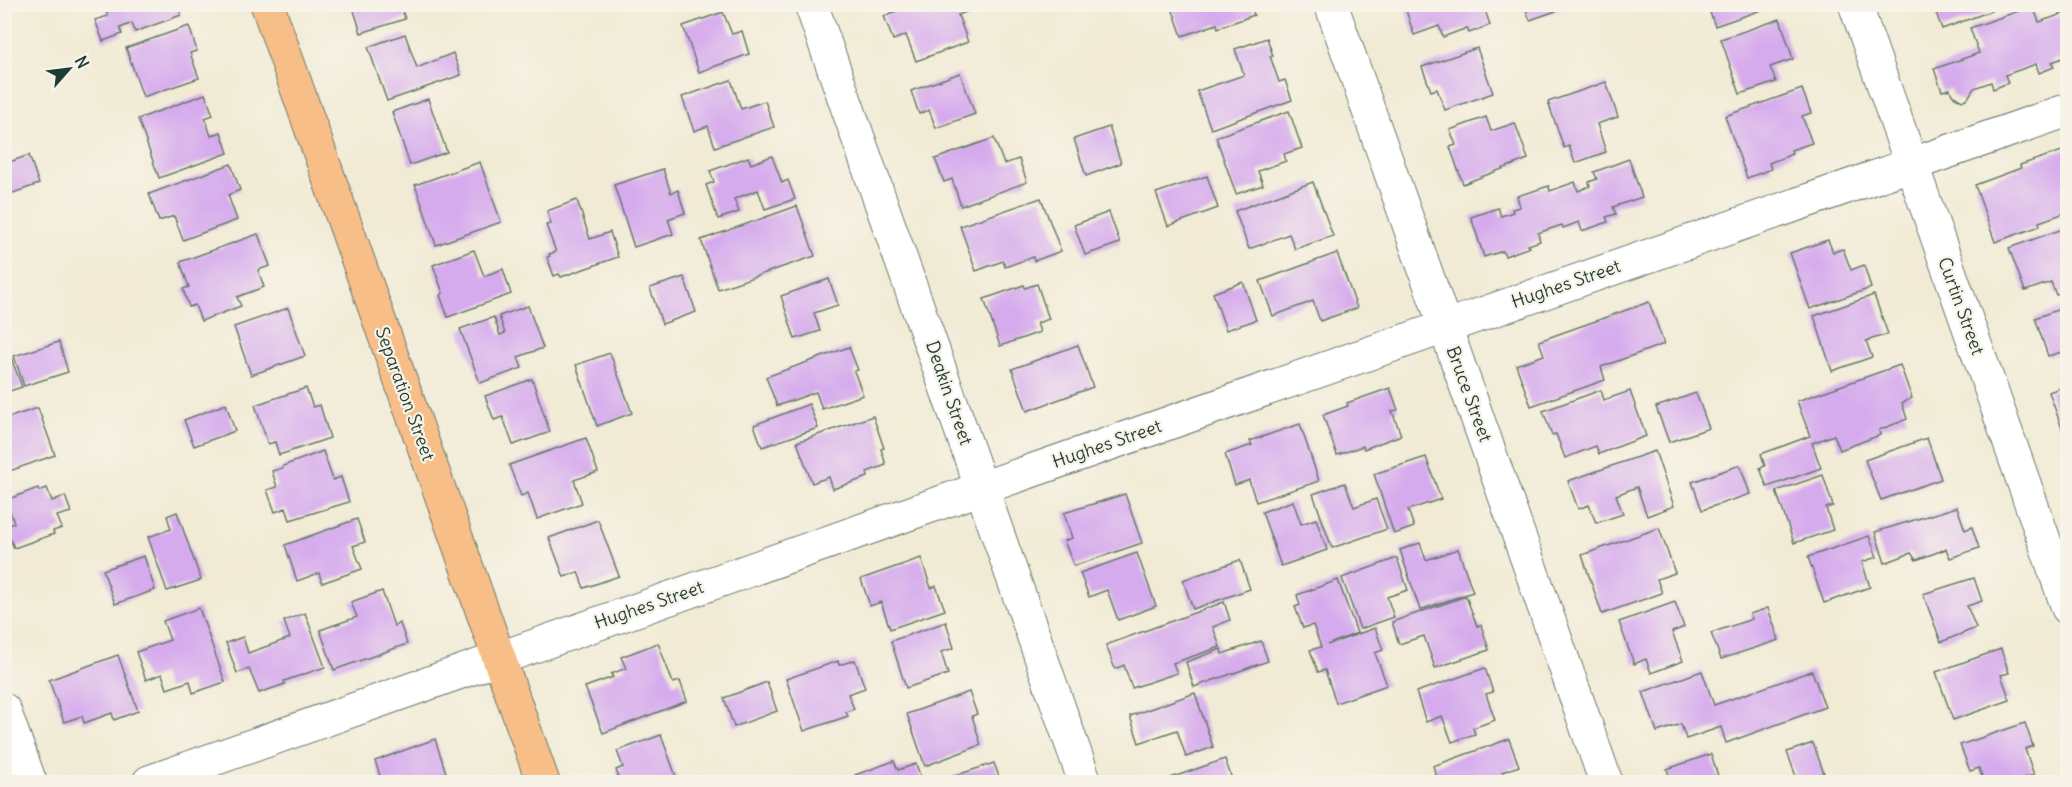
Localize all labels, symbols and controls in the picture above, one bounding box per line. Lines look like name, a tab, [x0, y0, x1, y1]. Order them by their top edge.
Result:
north arrow	[39, 39, 99, 99]
text: N	[71, 52, 94, 72]
street label: Hughes Street	[1508, 254, 1623, 313]
street label: Curtin Street	[1933, 254, 1990, 358]
street label: Separation Street	[371, 324, 440, 464]
street label: Deakin Street	[921, 338, 978, 448]
street label: Bruce Street	[1441, 343, 1497, 445]
street label: Hughes Street	[1049, 414, 1164, 473]
street label: Hughes Street	[591, 575, 706, 634]

